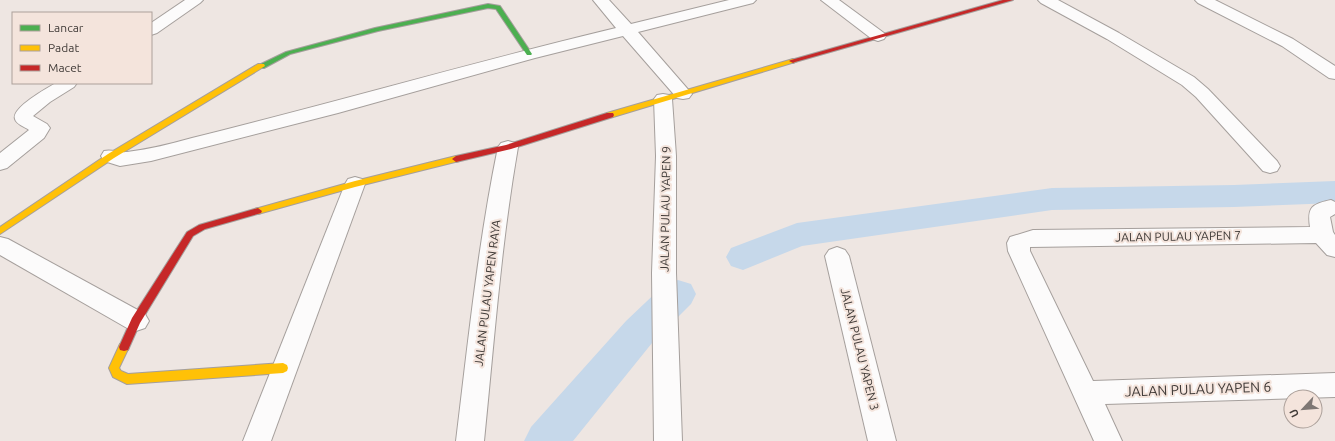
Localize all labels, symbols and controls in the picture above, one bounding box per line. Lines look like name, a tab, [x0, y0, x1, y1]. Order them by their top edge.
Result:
legend	[12, 12, 152, 84]
text: Lancar	[48, 21, 84, 34]
text: Padat	[48, 41, 79, 54]
text: Macet	[48, 61, 82, 74]
street label: JALAN PULAU YAPEN 9	[657, 146, 673, 272]
street label: JALAN PULAU YAPEN RAYA	[472, 219, 502, 367]
street label: JALAN PULAU YAPEN 7	[1115, 228, 1241, 244]
street label: JALAN PULAU YAPEN 3	[838, 286, 882, 412]
street label: JALAN PULAU YAPEN 6	[1124, 378, 1272, 400]
north arrow	[1283, 389, 1323, 429]
text: U	[1287, 407, 1301, 419]

